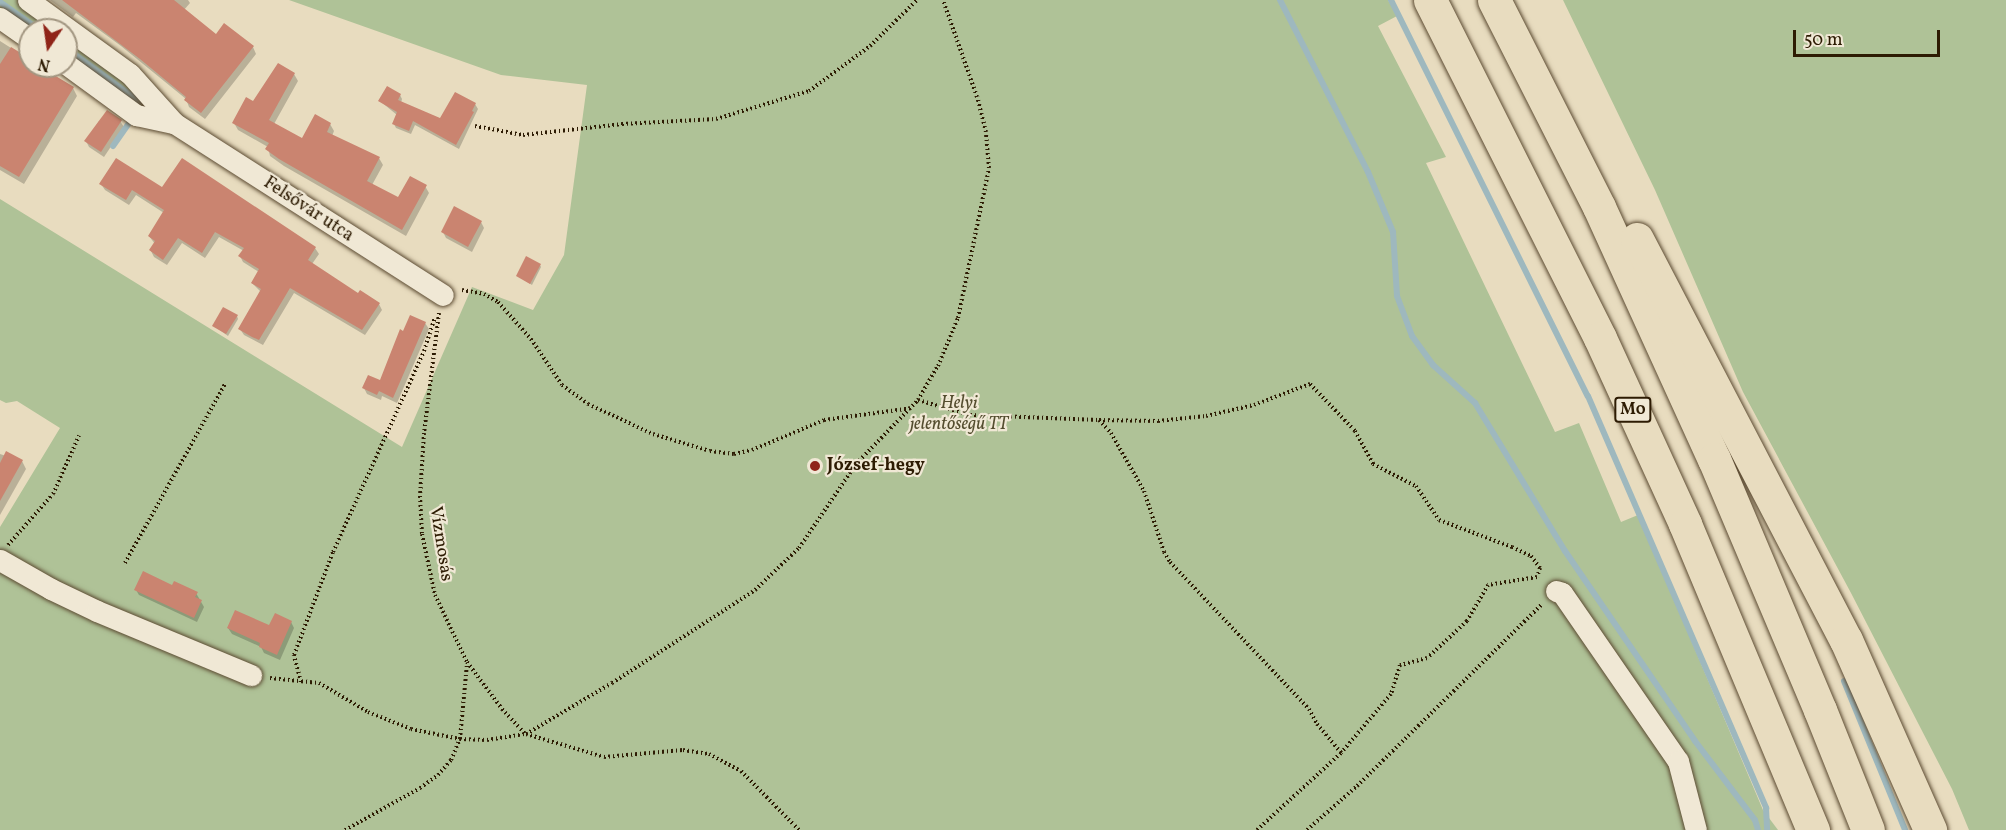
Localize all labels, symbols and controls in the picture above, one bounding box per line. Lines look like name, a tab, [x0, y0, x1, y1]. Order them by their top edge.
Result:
north arrow	[18, 18, 78, 78]
scale bar	[1796, 18, 1943, 56]
text: 50 m	[1804, 28, 1843, 53]
text: N	[36, 52, 53, 76]
street label: Felsővár utca	[259, 173, 357, 247]
park label: Helyi jelentőségű TT	[910, 394, 1008, 436]
road number: M0	[1614, 397, 1652, 423]
place label: József-hegy	[827, 455, 925, 477]
marker: József-hegy	[808, 459, 822, 473]
street label: Vízmosás	[423, 505, 457, 583]

